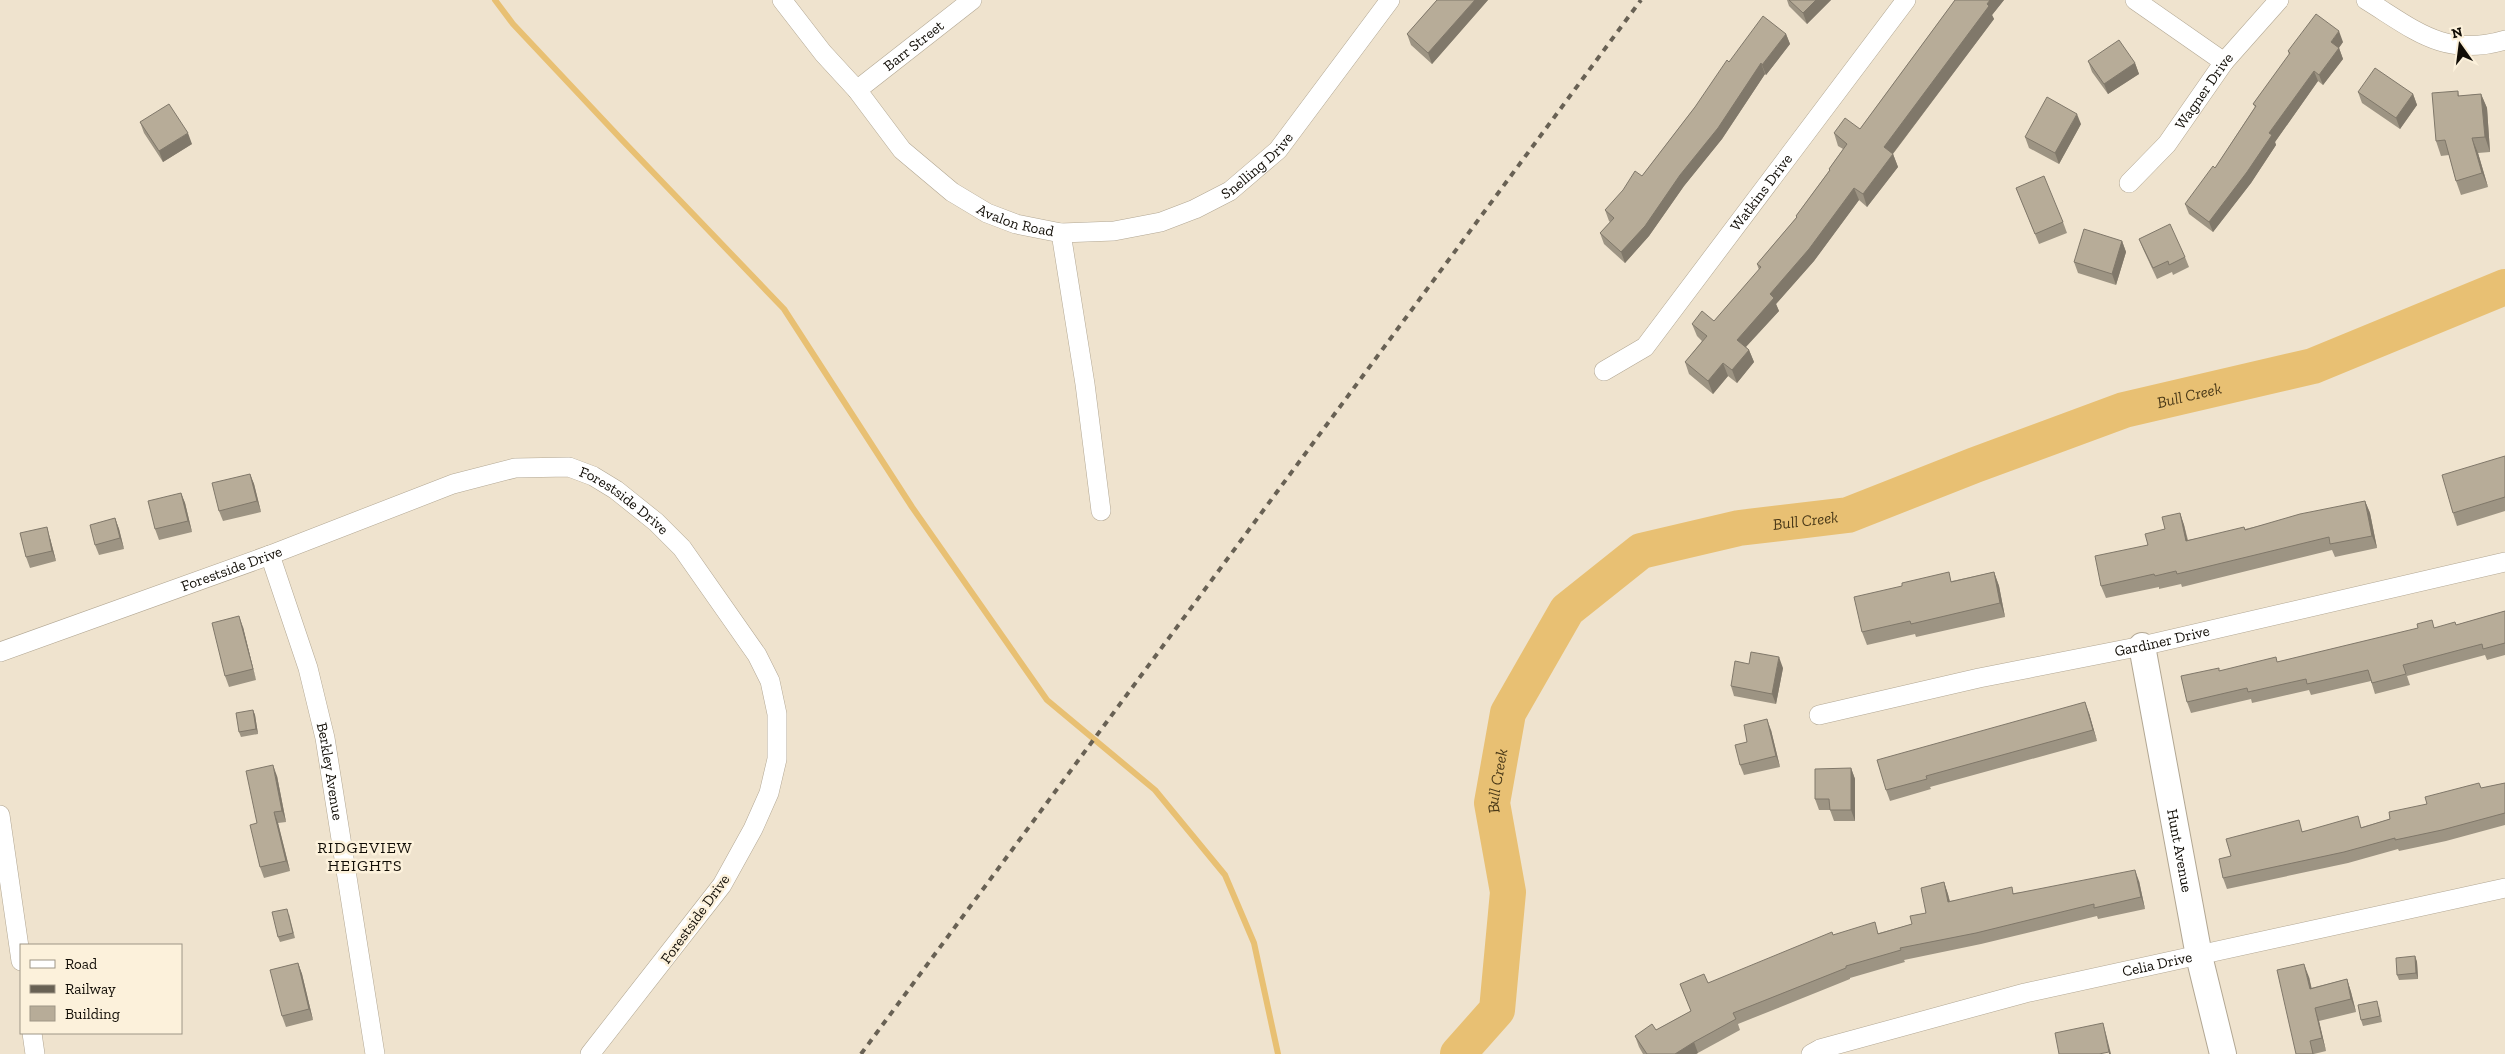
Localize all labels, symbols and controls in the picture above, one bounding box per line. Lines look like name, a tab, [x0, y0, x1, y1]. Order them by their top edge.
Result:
street label: Barr Street	[880, 16, 948, 75]
north arrow	[2435, 20, 2485, 70]
text: N	[2450, 23, 2465, 42]
street label: Wagner Drive	[2171, 49, 2237, 133]
street label: Snelling Drive	[1218, 129, 1297, 203]
street label: Watkins Drive	[1726, 150, 1796, 235]
street label: Avalon Road	[974, 200, 1056, 241]
water label: Bull Creek	[2155, 378, 2223, 412]
street label: Forestside Drive	[577, 463, 672, 538]
water label: Bull Creek	[1772, 507, 1839, 533]
street label: Forestside Drive	[179, 542, 285, 595]
street label: Gardiner Drive	[2113, 622, 2211, 660]
street label: Berkley Avenue	[313, 721, 347, 822]
water label: Bull Creek	[1482, 747, 1511, 815]
street label: Hunt Avenue	[2163, 808, 2196, 894]
district label: RIDGEVIEW HEIGHTS	[317, 838, 413, 875]
street label: Forestside Drive	[657, 871, 733, 967]
legend	[20, 944, 182, 1034]
street label: Celia Drive	[2120, 948, 2194, 980]
text: Road	[65, 955, 98, 973]
text: Railway	[65, 980, 116, 998]
text: Building	[65, 1005, 120, 1023]

